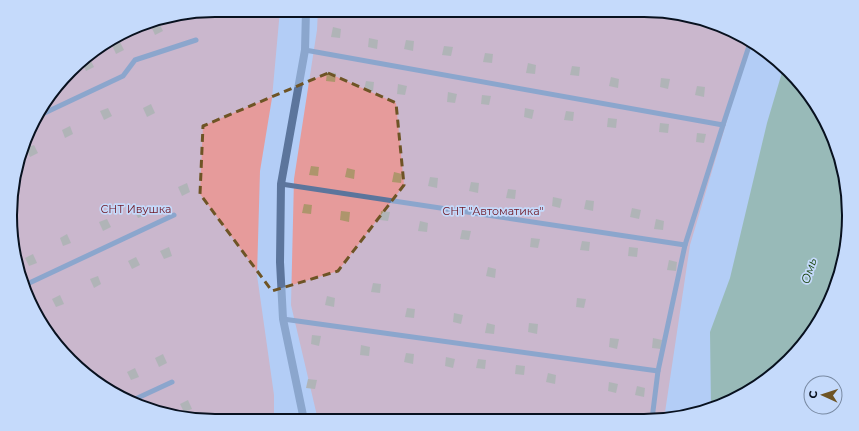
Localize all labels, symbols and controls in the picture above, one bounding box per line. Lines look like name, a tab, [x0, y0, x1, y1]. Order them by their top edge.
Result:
park label: СНТ Ивушка	[100, 202, 172, 216]
park label: СНТ "Автоматика"	[442, 204, 544, 218]
water label: Омь	[797, 256, 820, 286]
north arrow	[803, 375, 843, 415]
text: С	[806, 390, 820, 399]

